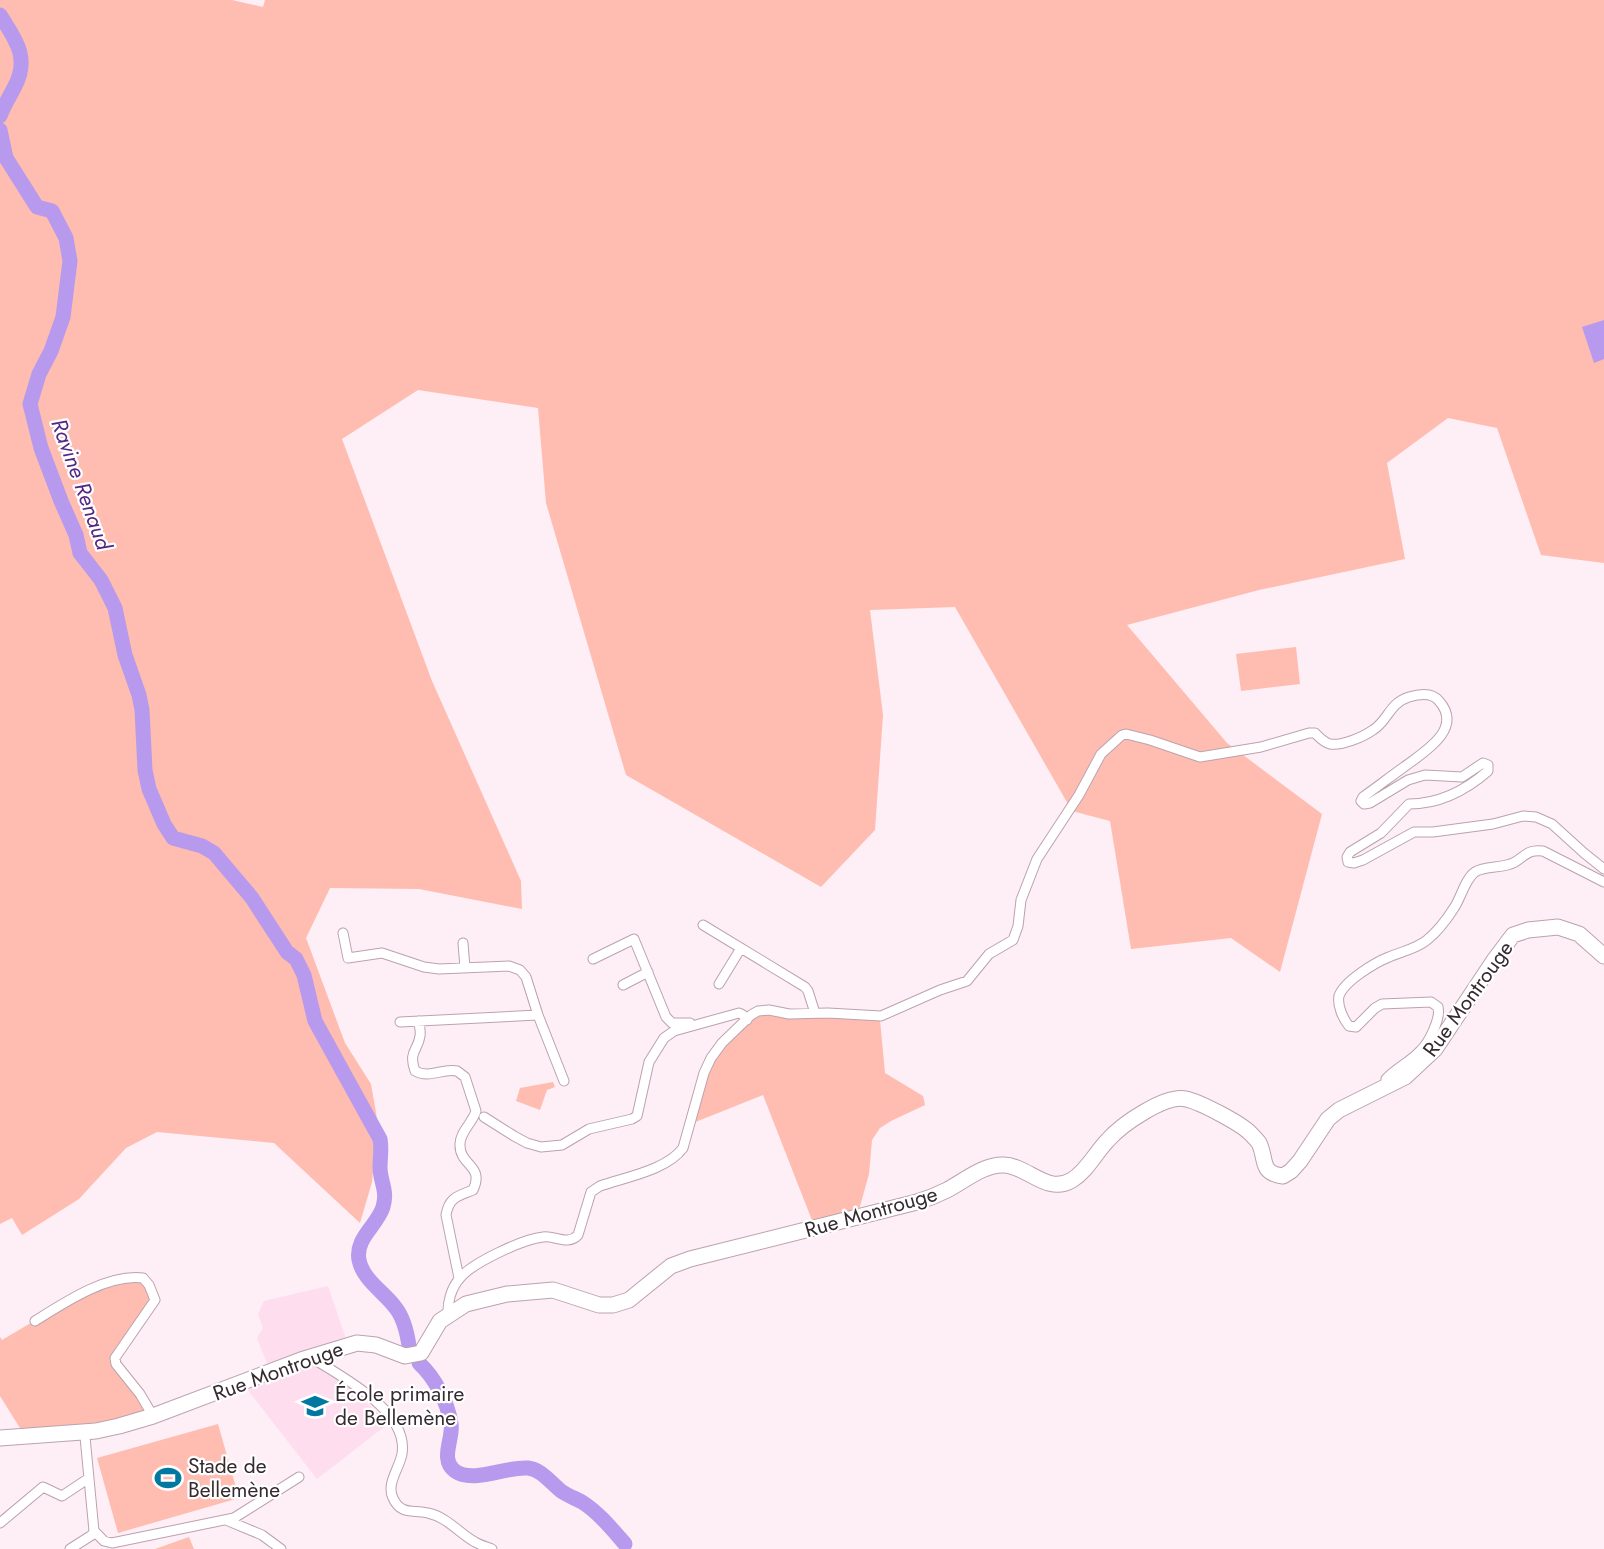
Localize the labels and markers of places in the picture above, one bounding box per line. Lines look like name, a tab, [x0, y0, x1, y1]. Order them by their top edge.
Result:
place label: École primaire de Bellemène	[335, 1379, 464, 1433]
school or university icon: École primaire de Bellemène	[300, 1391, 330, 1421]
place label: Stade de Bellemène	[188, 1451, 280, 1505]
sports icon: Stade de Bellemène	[153, 1463, 183, 1493]

